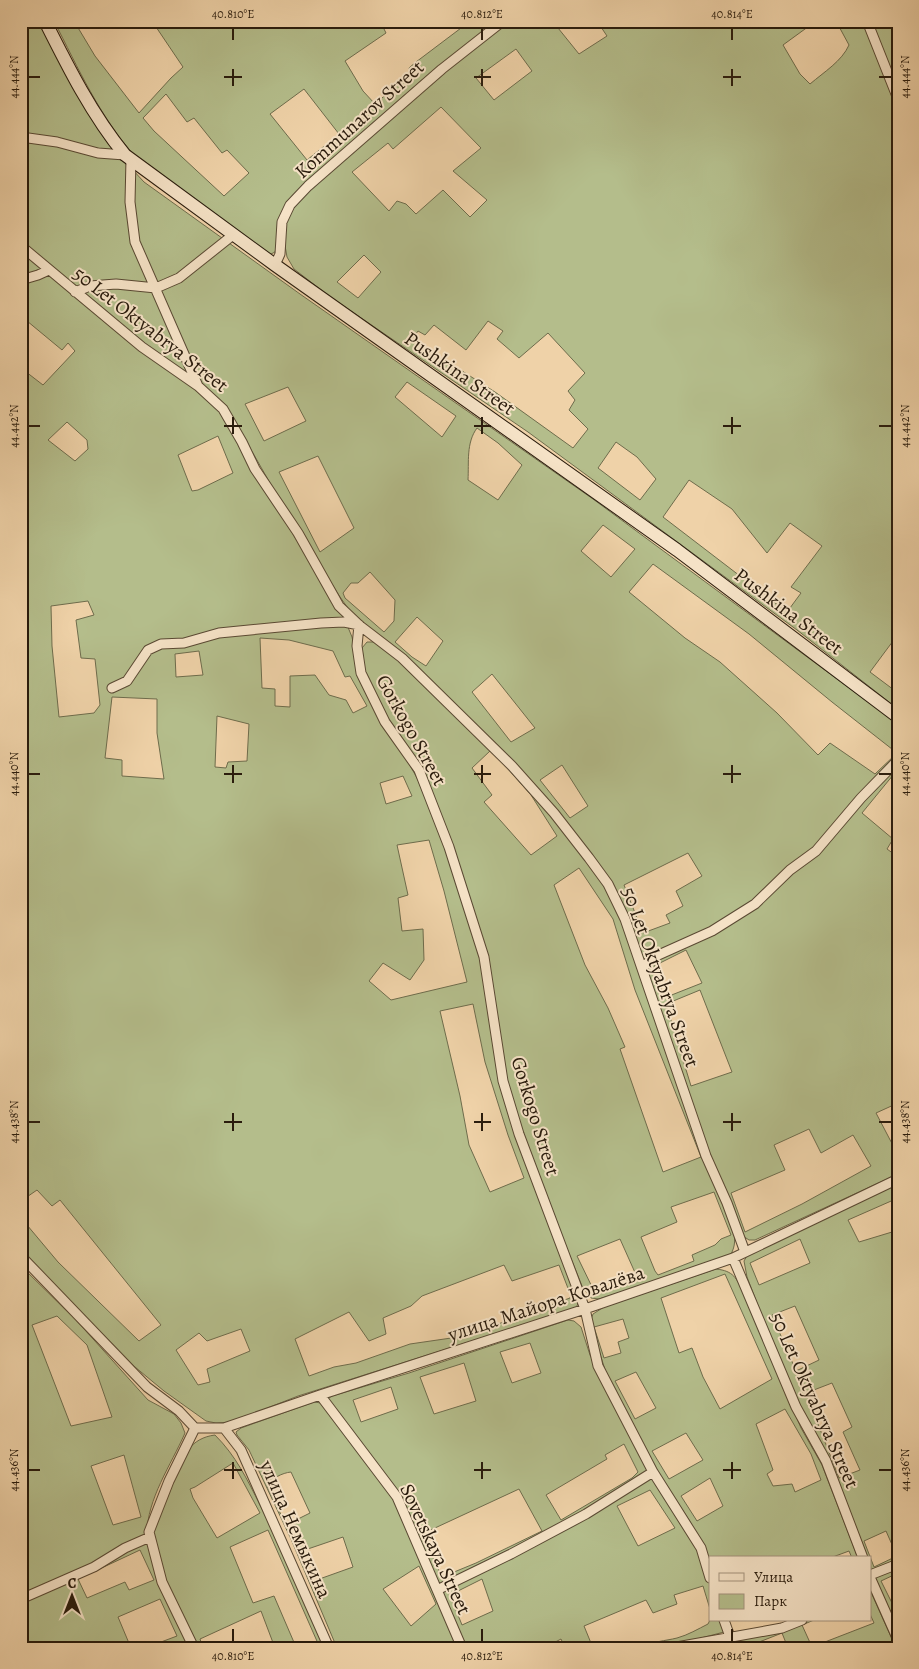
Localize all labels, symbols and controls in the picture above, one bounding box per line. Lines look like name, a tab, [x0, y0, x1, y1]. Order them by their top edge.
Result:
text: 40.810°E	[212, 6, 254, 22]
text: 40.812°E	[461, 6, 503, 22]
text: 40.814°E	[711, 6, 753, 22]
street label: Kommunarov Street	[289, 54, 430, 185]
text: 44.444°N	[6, 55, 22, 99]
text: 44.444°N	[897, 55, 913, 99]
street label: 50 Let Oktyabrya Street	[67, 260, 234, 399]
street label: Pushkina Street	[399, 325, 521, 422]
text: 44.442°N	[6, 404, 22, 448]
text: 44.442°N	[897, 404, 913, 448]
street label: Pushkina Street	[729, 562, 849, 661]
street label: Gorkogo Street	[370, 670, 453, 791]
text: 44.440°N	[6, 752, 22, 796]
text: 44.440°N	[897, 752, 913, 796]
street label: 50 Let Oktyabrya Street	[615, 883, 706, 1072]
street label: Gorkogo Street	[505, 1053, 567, 1179]
text: 44.438°N	[6, 1100, 22, 1144]
text: 44.438°N	[897, 1100, 913, 1144]
street label: улица Майора Ковалёва	[443, 1259, 649, 1348]
street label: 50 Let Oktyabrya Street	[763, 1308, 866, 1493]
text: 44.436°N	[6, 1448, 22, 1491]
text: 44.436°N	[897, 1448, 913, 1491]
street label: улица Немыкина	[253, 1455, 338, 1603]
street label: Sovetskaya Street	[393, 1479, 478, 1619]
legend	[709, 1556, 872, 1622]
text: Улица	[754, 1567, 793, 1587]
north arrow	[48, 1572, 98, 1622]
text: С	[68, 1574, 77, 1593]
text: Парк	[754, 1591, 787, 1611]
text: 40.810°E	[212, 1648, 254, 1664]
text: 40.812°E	[461, 1648, 503, 1664]
text: 40.814°E	[711, 1648, 753, 1664]

